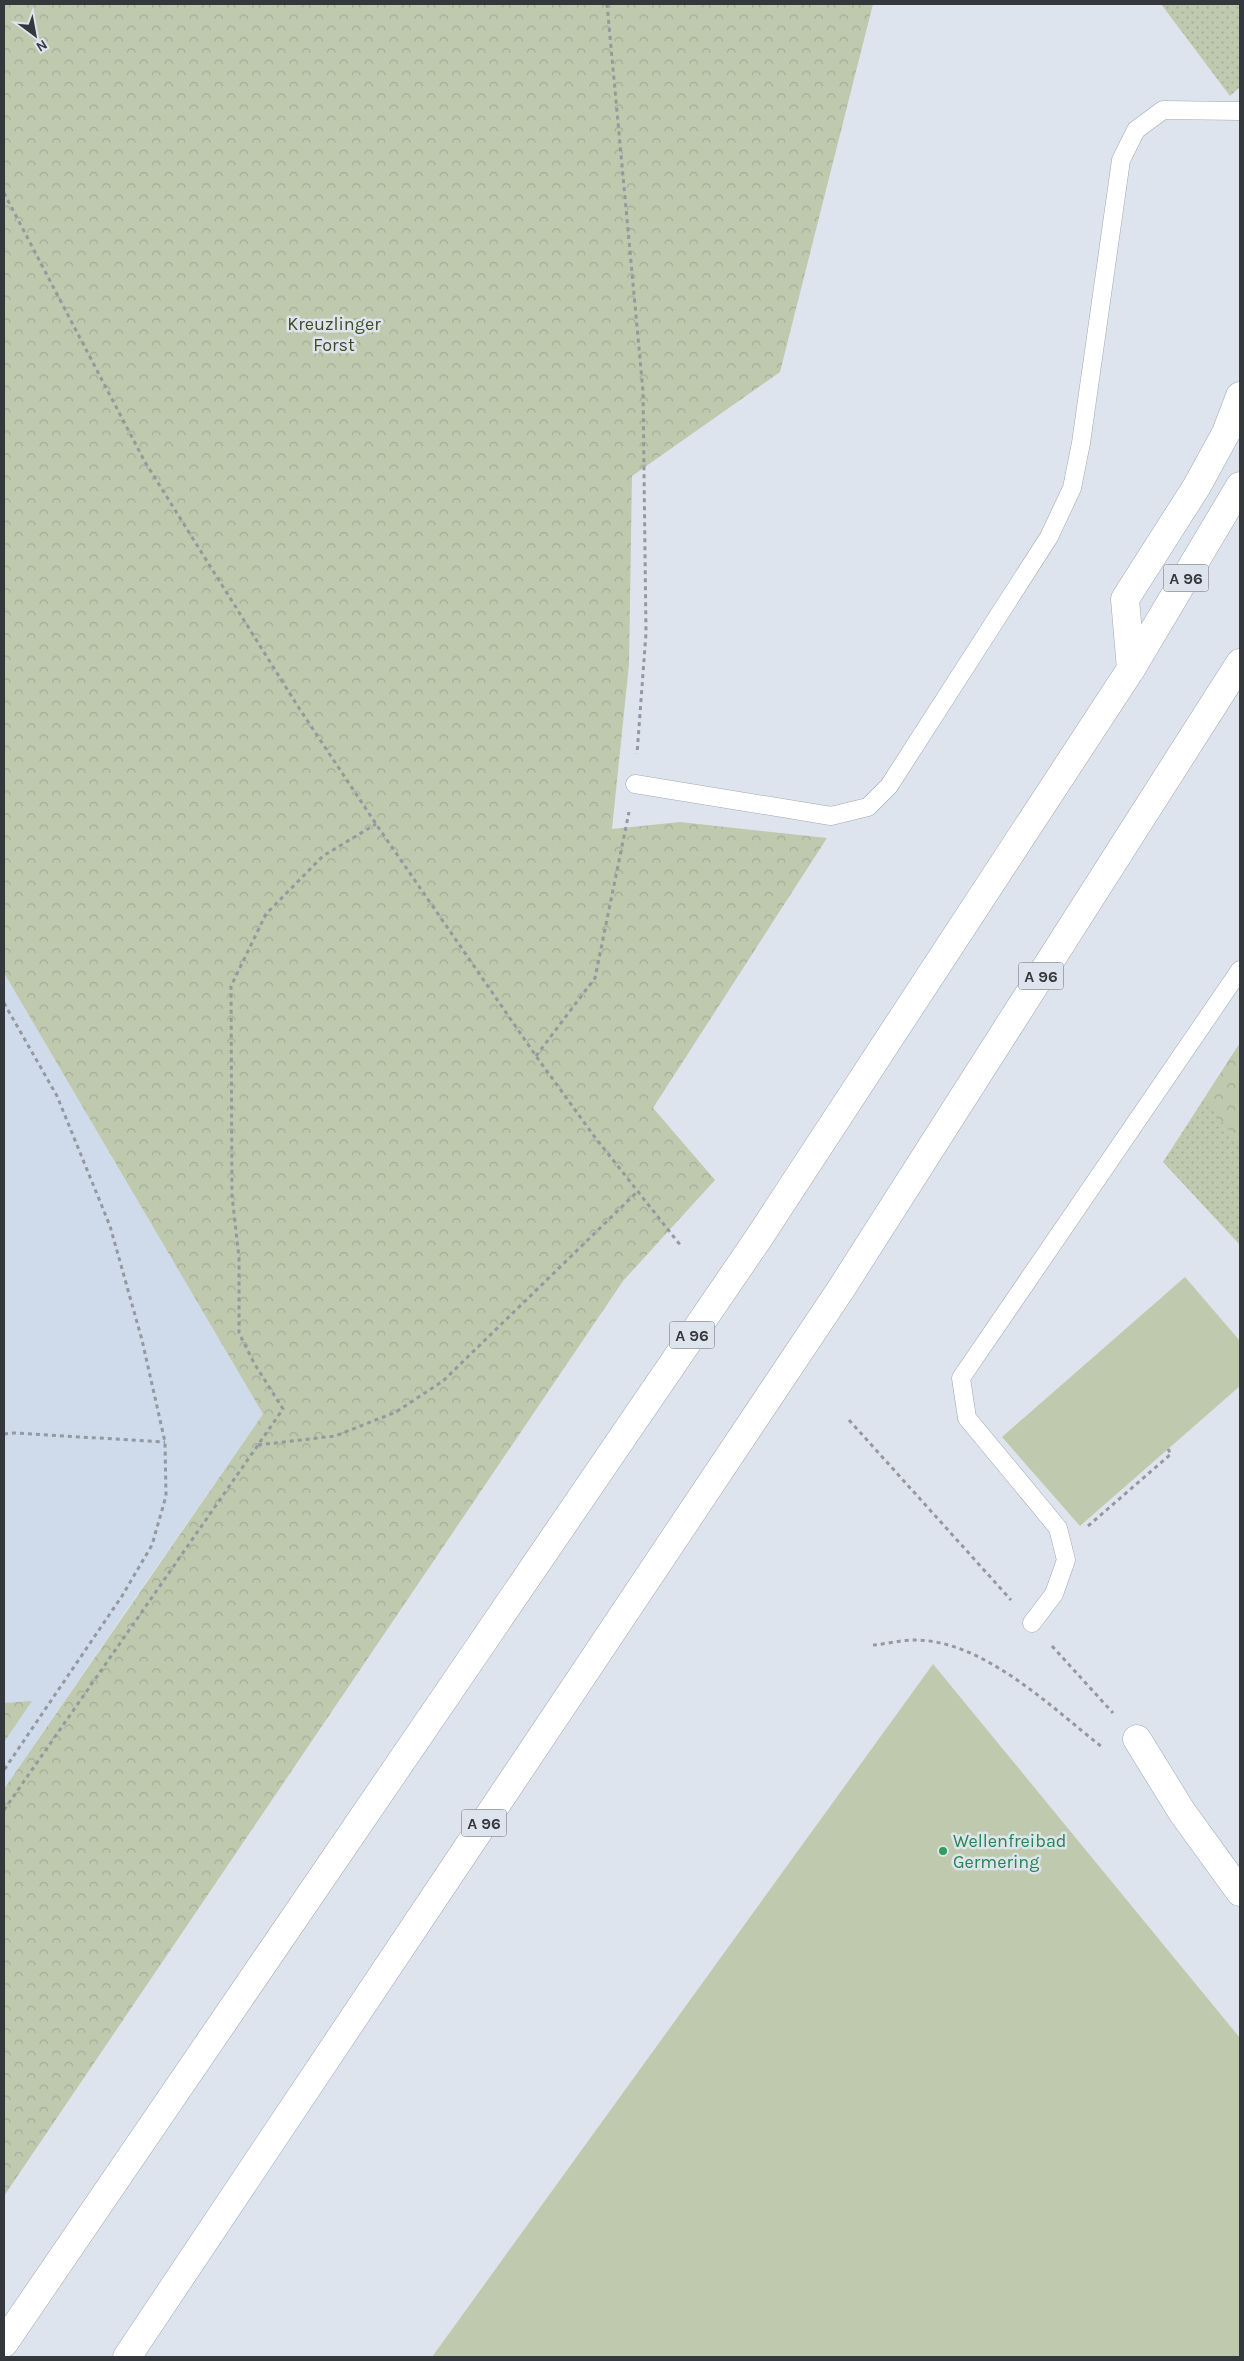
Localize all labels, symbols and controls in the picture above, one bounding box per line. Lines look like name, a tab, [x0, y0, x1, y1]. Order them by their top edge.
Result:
north arrow	[10, 10, 60, 60]
text: N	[33, 36, 50, 55]
park label: Kreuzlinger Forst	[287, 313, 381, 356]
road number: A 96	[1164, 564, 1208, 592]
road number: A 96	[1018, 962, 1064, 989]
road number: A 96	[670, 1322, 714, 1348]
road number: A 96	[462, 1810, 506, 1836]
place label: Wellenfreibad Germering	[953, 1830, 1066, 1873]
marker: Wellenfreibad Germering	[937, 1845, 949, 1857]

